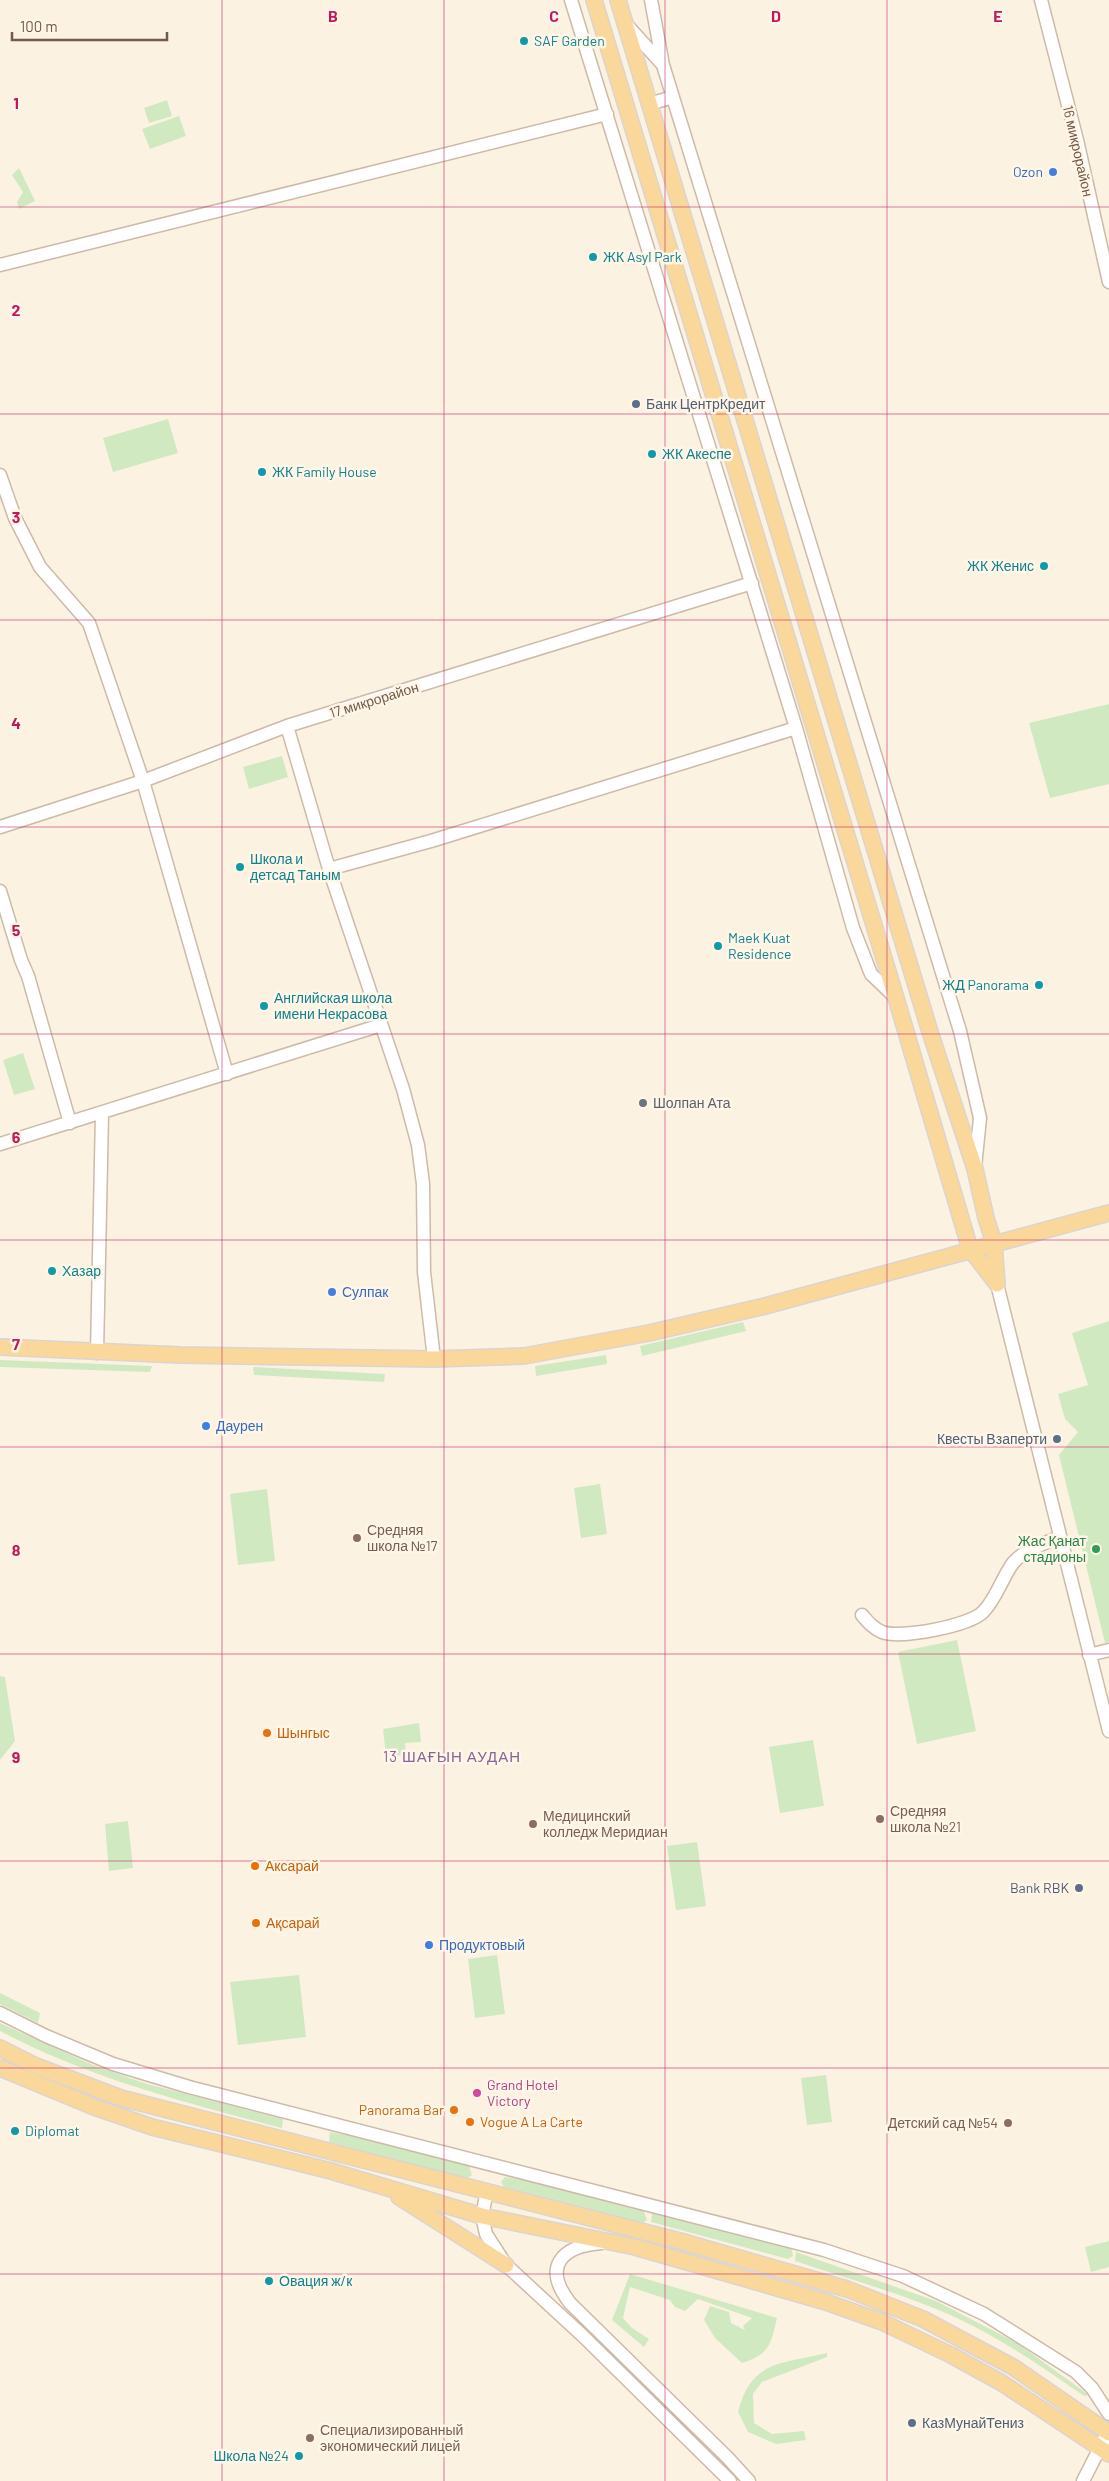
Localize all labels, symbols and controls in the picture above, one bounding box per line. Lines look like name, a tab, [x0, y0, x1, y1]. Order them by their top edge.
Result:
text: B	[328, 6, 338, 25]
text: C	[549, 6, 559, 25]
text: D	[771, 6, 781, 25]
text: E	[993, 6, 1003, 25]
scale bar	[12, 10, 168, 42]
text: 100 m	[20, 17, 58, 35]
place label: SAF Garden	[534, 32, 605, 49]
marker: SAF Garden	[518, 35, 530, 47]
text: 1	[13, 93, 19, 112]
street label: 16 микрорайон	[1060, 104, 1097, 198]
place label: Ozon	[1013, 163, 1043, 180]
marker: Ozon	[1047, 166, 1059, 178]
place label: ЖК Asyl Park	[603, 248, 682, 265]
marker: ЖК Asyl Park	[587, 251, 599, 263]
text: 2	[12, 300, 21, 319]
place label: Банк ЦентрКредит	[646, 395, 766, 412]
marker: Банк ЦентрКредит	[630, 398, 642, 410]
place label: ЖК Акеспе	[662, 445, 732, 462]
marker: ЖК Акеспе	[646, 448, 658, 460]
place label: ЖК Family House	[272, 463, 377, 480]
marker: ЖК Family House	[256, 466, 268, 478]
text: 3	[12, 507, 20, 526]
place label: ЖК Женис	[967, 557, 1034, 574]
marker: ЖК Женис	[1038, 560, 1050, 572]
street label: 17 микрорайон	[327, 678, 421, 721]
text: 4	[11, 713, 21, 732]
place label: Школа и детсад Таным	[250, 850, 341, 883]
marker: Школа и детсад Таным	[234, 861, 246, 873]
text: 5	[12, 920, 21, 939]
place label: Maek Kuat Residence	[728, 929, 791, 962]
marker: Maek Kuat Residence	[712, 940, 724, 952]
place label: ЖД Panorama	[942, 976, 1029, 993]
marker: ЖД Panorama	[1033, 979, 1045, 991]
place label: Английская школа имени Некрасова	[274, 989, 392, 1022]
marker: Английская школа имени Некрасова	[258, 1000, 270, 1012]
place label: Шолпан Ата	[653, 1094, 731, 1111]
marker: Шолпан Ата	[637, 1097, 649, 1109]
text: 6	[12, 1127, 21, 1146]
place label: Хазар	[62, 1262, 101, 1279]
marker: Хазар	[46, 1265, 58, 1277]
place label: Сулпак	[342, 1283, 389, 1300]
marker: Сулпак	[326, 1286, 338, 1298]
text: 7	[12, 1334, 20, 1353]
place label: Даурен	[216, 1417, 263, 1434]
marker: Даурен	[200, 1420, 212, 1432]
place label: Квесты Взаперти	[937, 1430, 1047, 1447]
marker: Квесты Взаперти	[1051, 1433, 1063, 1445]
place label: Средняя школа №17	[367, 1521, 438, 1554]
marker: Средняя школа №17	[351, 1532, 363, 1544]
place label: Жас Қанат стадионы	[1018, 1532, 1087, 1565]
text: 8	[12, 1540, 21, 1559]
marker: Жас Қанат стадионы	[1090, 1543, 1102, 1555]
place label: Шынгыс	[277, 1724, 330, 1741]
marker: Шынгыс	[261, 1727, 273, 1739]
text: 9	[12, 1747, 20, 1766]
district label: 13 ШАҒЫН АУДАН	[383, 1747, 521, 1765]
place label: Средняя школа №21	[890, 1802, 961, 1835]
place label: Медицинский колледж Меридиан	[543, 1807, 668, 1840]
marker: Средняя школа №21	[874, 1813, 886, 1825]
marker: Медицинский колледж Меридиан	[527, 1818, 539, 1830]
place label: Аксарай	[265, 1857, 319, 1874]
marker: Аксарай	[249, 1860, 261, 1872]
place label: Bank RBK	[1010, 1879, 1069, 1896]
marker: Bank RBK	[1073, 1882, 1085, 1894]
place label: Ақсарай	[266, 1914, 320, 1931]
marker: Ақсарай	[250, 1917, 262, 1929]
place label: Продуктовый	[439, 1936, 525, 1953]
marker: Продуктовый	[423, 1939, 435, 1951]
place label: Grand Hotel Victory	[487, 2076, 558, 2109]
marker: Grand Hotel Victory	[471, 2087, 483, 2099]
place label: Panorama Bar	[359, 2101, 444, 2118]
marker: Panorama Bar	[448, 2104, 460, 2116]
place label: Vogue A La Carte	[480, 2113, 583, 2130]
place label: Детский сад №54	[888, 2114, 998, 2131]
marker: Vogue A La Carte	[464, 2116, 476, 2128]
marker: Детский сад №54	[1002, 2117, 1014, 2129]
place label: Diplomat	[25, 2122, 80, 2139]
marker: Diplomat	[9, 2125, 21, 2137]
place label: Овация ж/к	[279, 2272, 353, 2289]
marker: Овация ж/к	[263, 2275, 275, 2287]
place label: КазМунайТениз	[922, 2414, 1024, 2431]
marker: КазМунайТениз	[906, 2417, 918, 2429]
place label: Специализированный экономический лицей	[320, 2421, 463, 2454]
marker: Специализированный экономический лицей	[304, 2432, 316, 2444]
place label: Школа №24	[213, 2447, 289, 2464]
marker: Школа №24	[293, 2450, 305, 2462]

